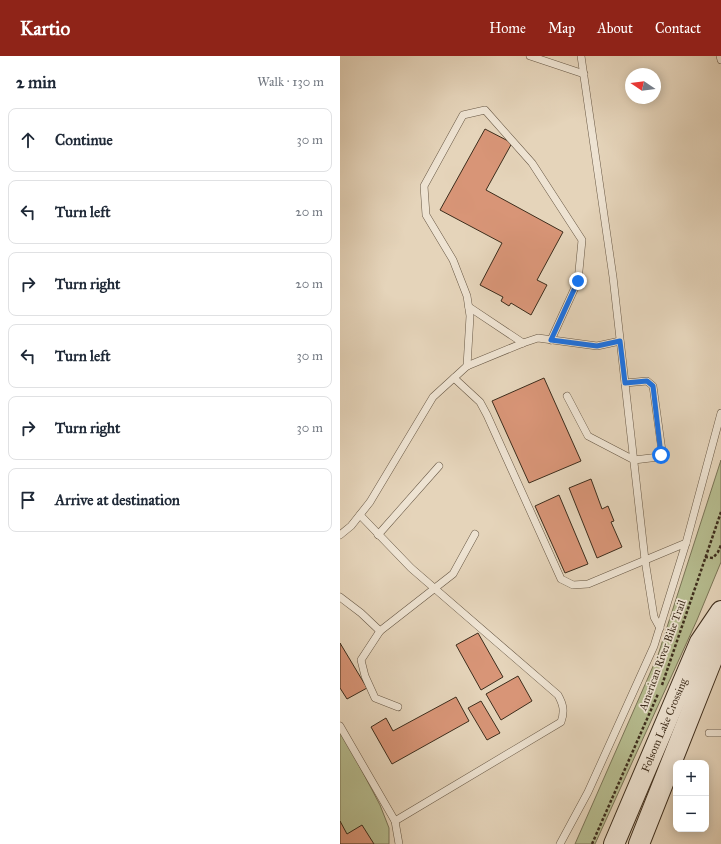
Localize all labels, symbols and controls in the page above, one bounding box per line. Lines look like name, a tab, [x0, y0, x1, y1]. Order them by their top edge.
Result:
text: Kartio	[20, 17, 70, 40]
text: Home	[489, 20, 526, 37]
text: Map	[548, 20, 575, 37]
text: About	[597, 20, 633, 37]
text: Contact	[655, 20, 701, 37]
north arrow	[625, 68, 661, 104]
text: 2 min	[16, 72, 56, 93]
text: Walk · 130 m	[257, 74, 324, 90]
icon: ahead	[17, 129, 39, 151]
text: Continue	[55, 131, 113, 149]
text: 30 m	[297, 132, 323, 148]
icon: left	[17, 201, 39, 223]
text: Turn left	[55, 203, 111, 221]
text: 20 m	[295, 204, 323, 220]
route end	[569, 272, 587, 290]
icon: right	[17, 273, 39, 295]
text: Turn right	[55, 275, 120, 293]
text: 20 m	[295, 276, 323, 292]
icon: left	[17, 345, 39, 367]
text: Turn left	[55, 347, 111, 365]
text: 30 m	[297, 348, 323, 364]
icon: right	[17, 417, 39, 439]
text: Turn right	[55, 419, 120, 437]
text: 30 m	[297, 420, 323, 436]
route start	[652, 446, 670, 464]
icon: arrive	[17, 489, 39, 511]
text: Arrive at destination	[55, 491, 180, 509]
street label: American River Bike Trail	[636, 598, 689, 713]
street label: Folsom Lake Crossing	[639, 675, 690, 774]
map controls	[673, 760, 709, 832]
button: +	[673, 760, 709, 796]
button: −	[673, 796, 709, 832]

